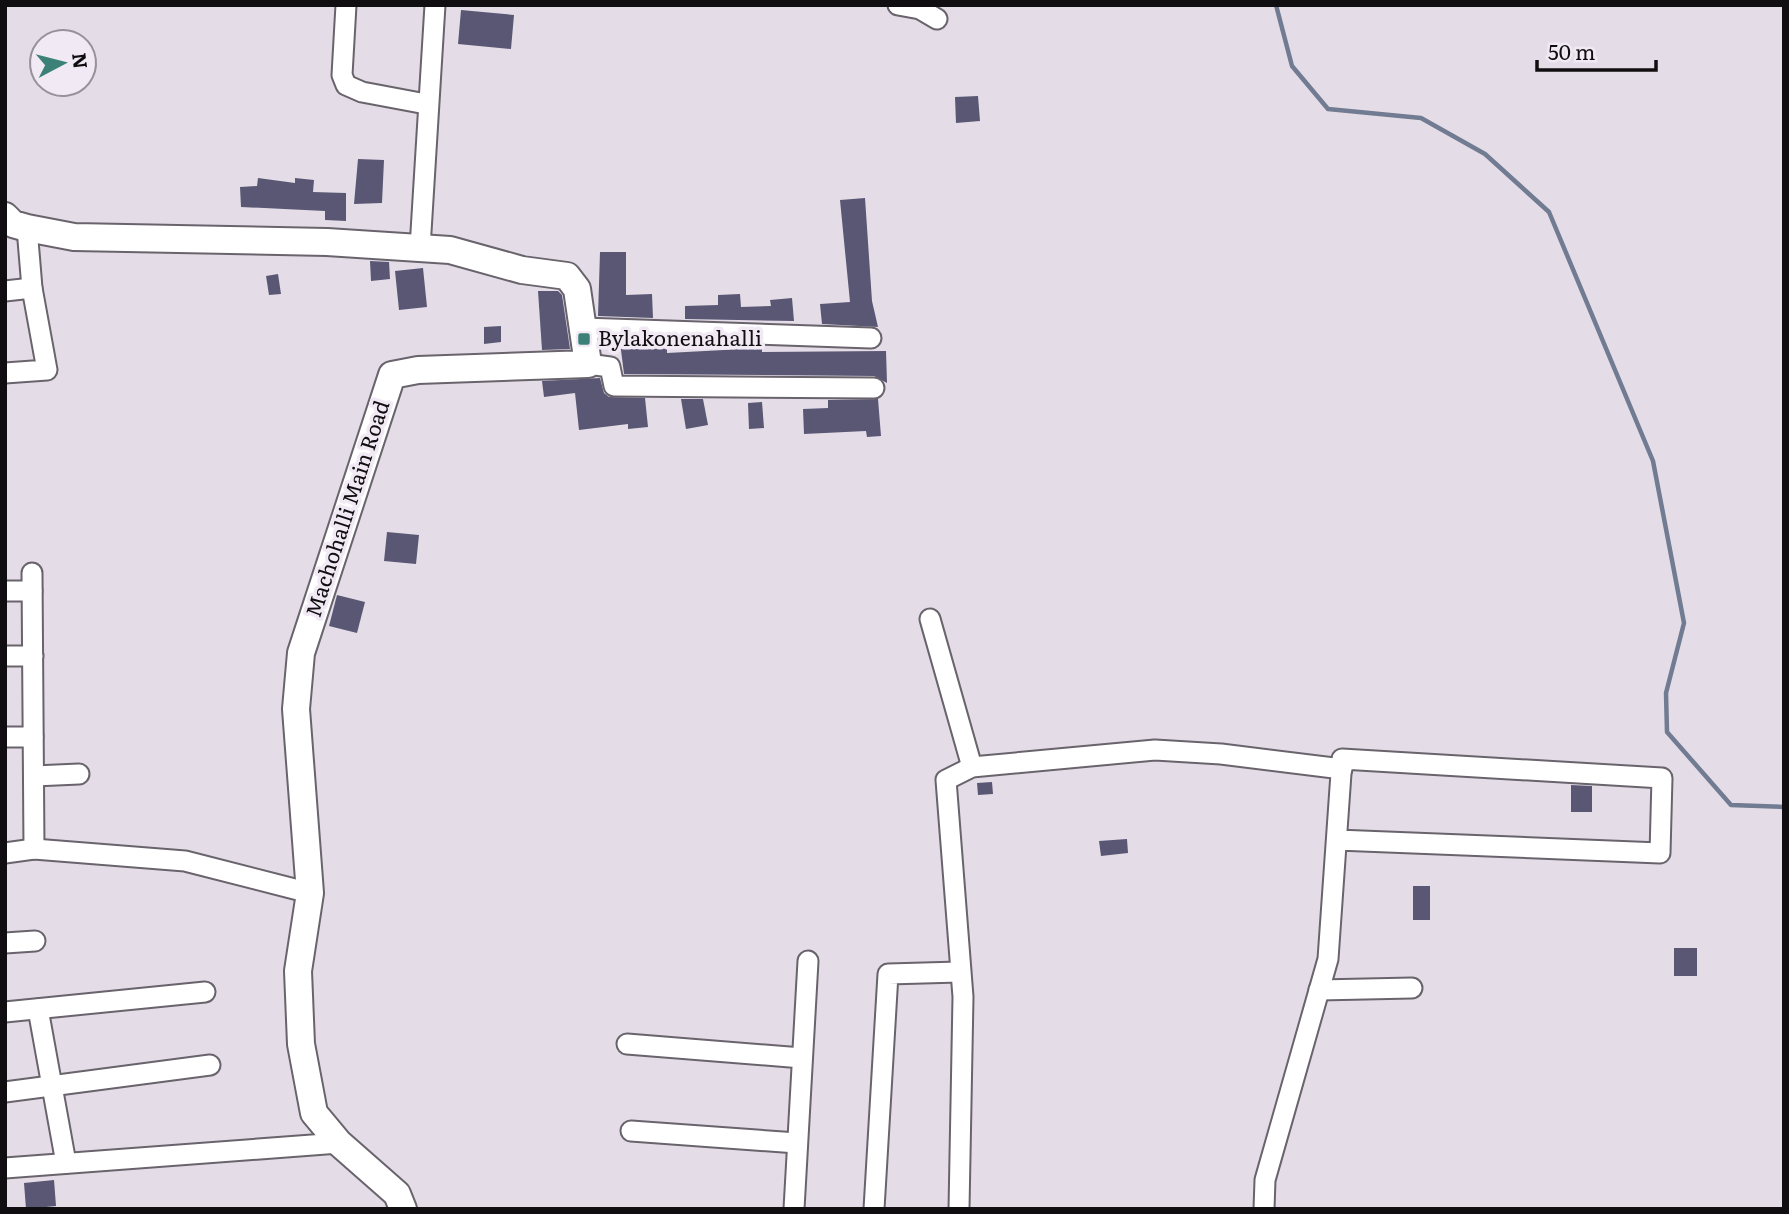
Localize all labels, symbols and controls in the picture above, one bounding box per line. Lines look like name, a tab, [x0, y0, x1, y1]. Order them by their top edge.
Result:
north arrow	[28, 28, 98, 98]
scale bar	[1537, 28, 1656, 72]
text: 50 m	[1548, 35, 1595, 66]
text: N	[66, 51, 96, 70]
place label: Bylakonenahalli	[598, 321, 762, 352]
marker: Bylakonenahalli	[576, 331, 592, 347]
street label: Machohalli Main Road	[296, 396, 395, 621]

